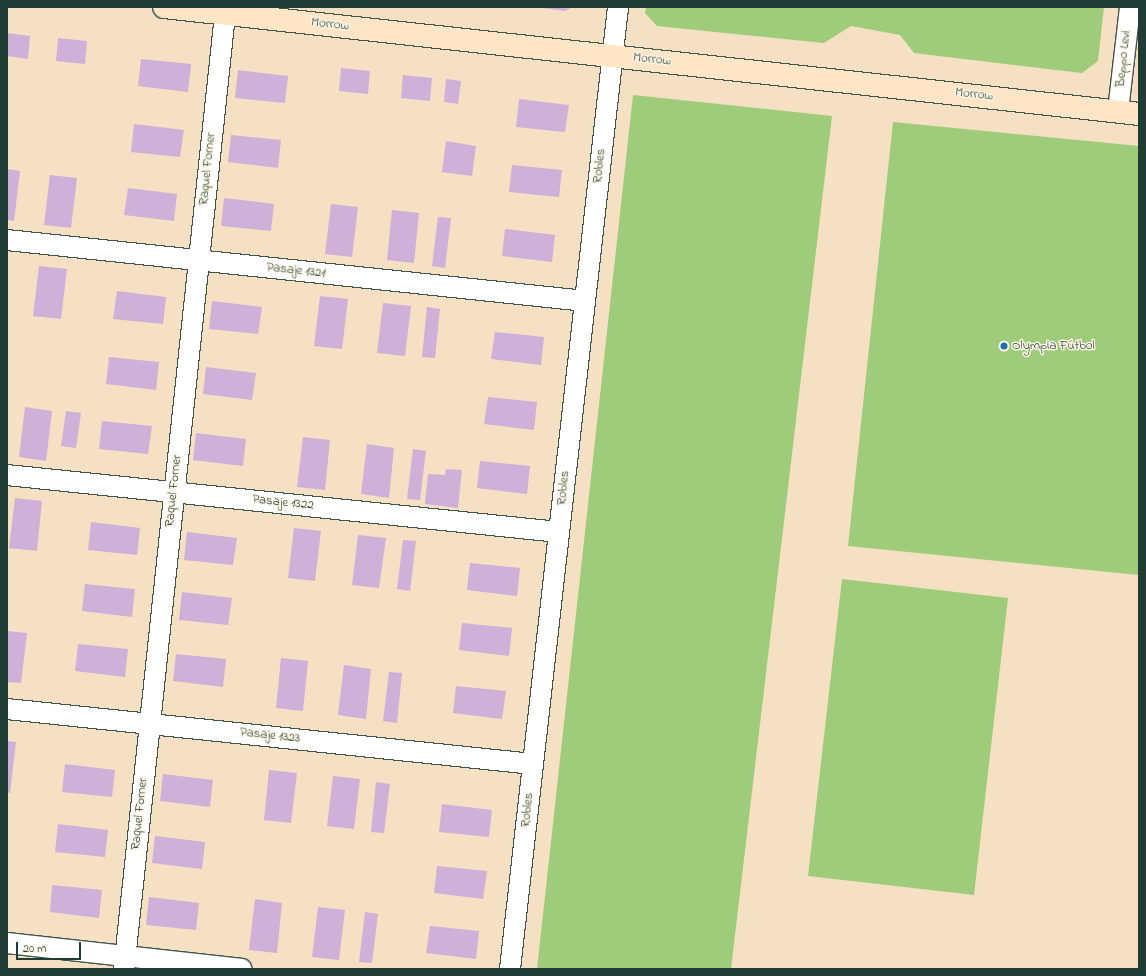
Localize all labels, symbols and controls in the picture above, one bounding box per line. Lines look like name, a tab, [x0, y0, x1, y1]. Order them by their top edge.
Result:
street label: Morrow	[310, 15, 350, 35]
street label: Beppo Levi	[1113, 30, 1135, 88]
street label: Morrow	[632, 50, 672, 70]
street label: Morrow	[954, 85, 994, 105]
street label: Raquel Forner	[196, 132, 220, 206]
street label: Robles	[590, 148, 610, 184]
street label: Pasaje 1321	[266, 260, 326, 282]
place label: Olympia Fútbol	[1012, 338, 1094, 354]
marker: Olympia Fútbol	[999, 341, 1009, 351]
street label: Raquel Forner	[162, 454, 186, 528]
street label: Robles	[554, 470, 574, 506]
street label: Pasaje 1322	[252, 492, 314, 514]
street label: Pasaje 1323	[239, 725, 301, 747]
street label: Raquel Forner	[128, 777, 152, 851]
street label: Robles	[518, 792, 538, 828]
scale bar	[18, 934, 83, 960]
text: 20 m	[23, 940, 46, 958]

